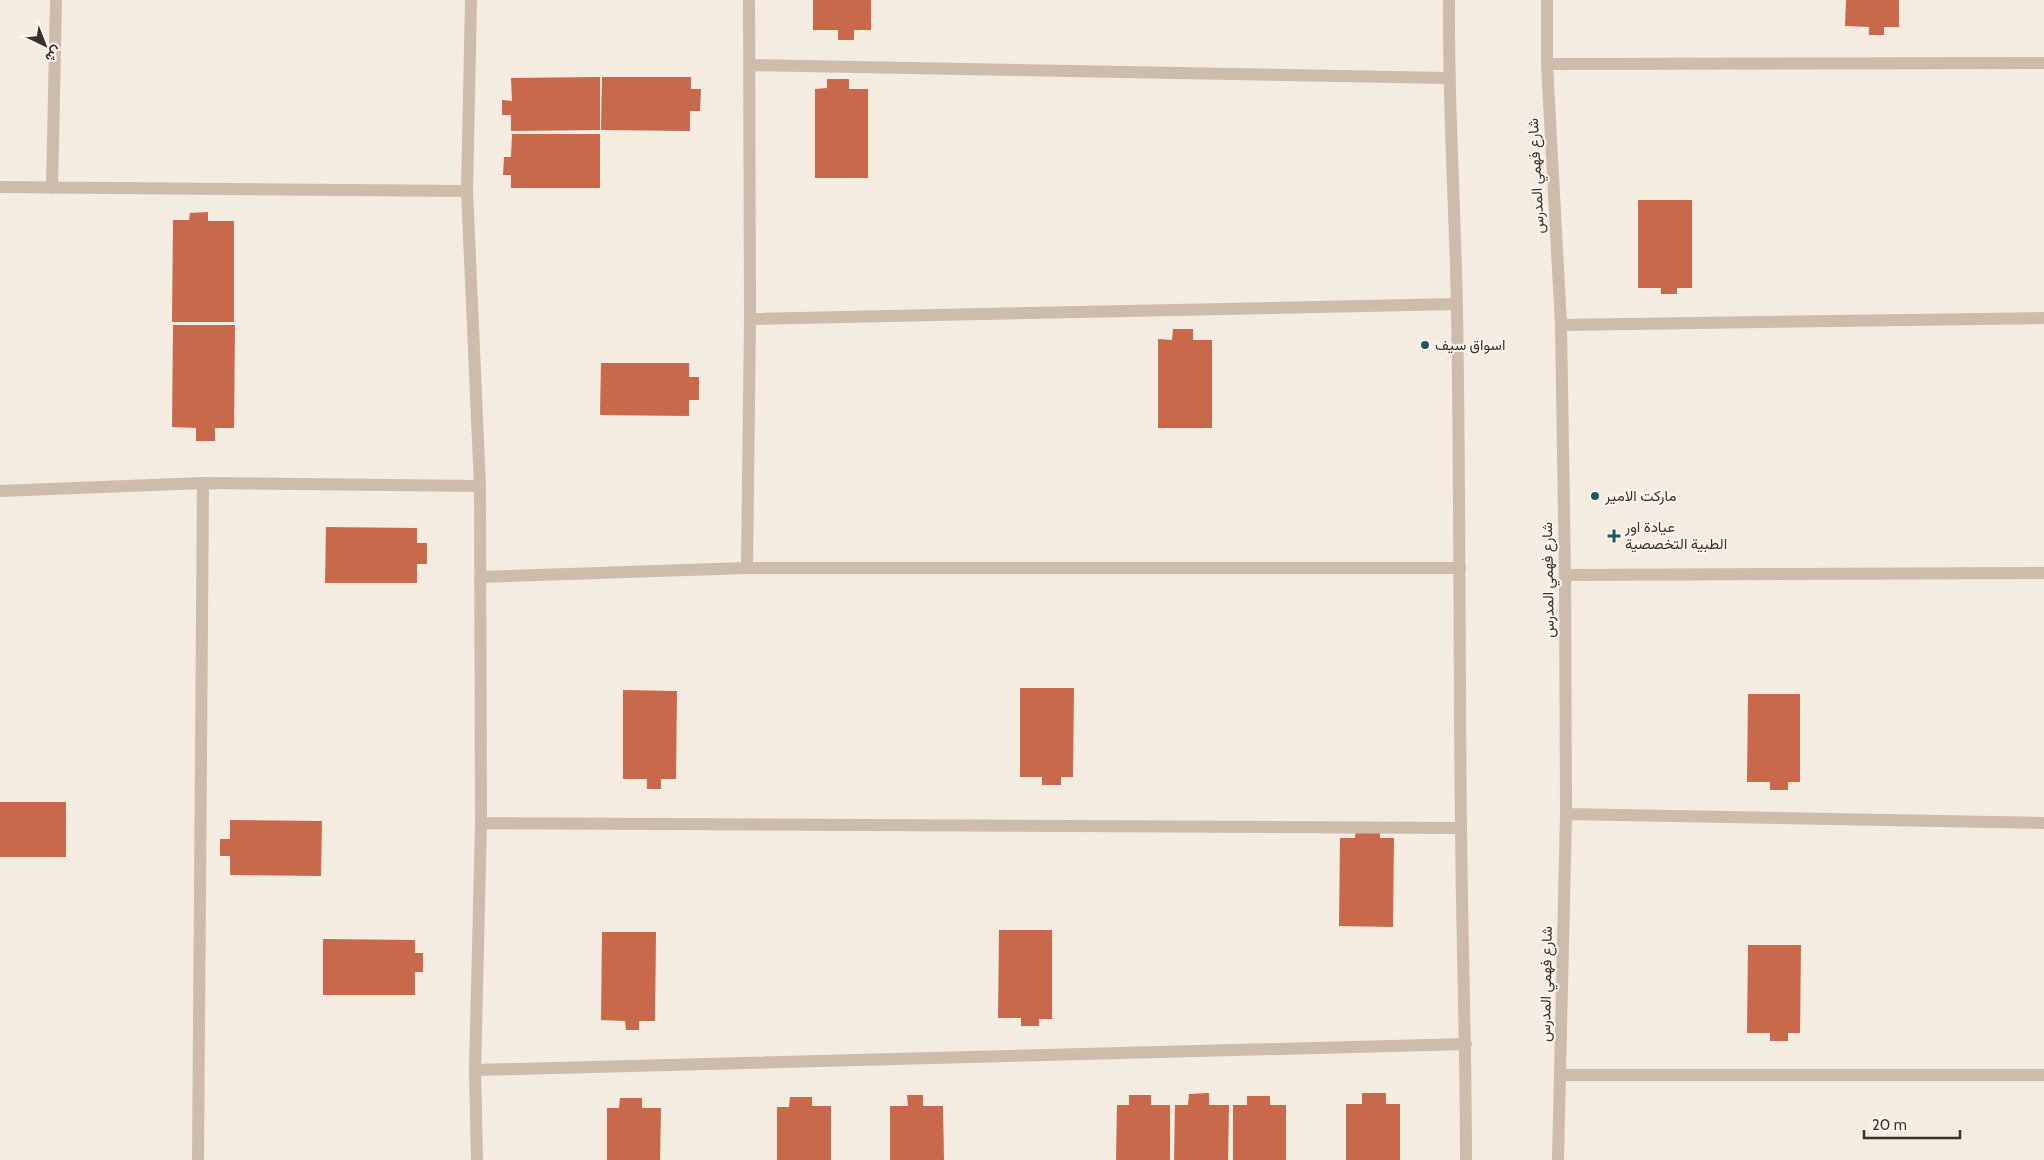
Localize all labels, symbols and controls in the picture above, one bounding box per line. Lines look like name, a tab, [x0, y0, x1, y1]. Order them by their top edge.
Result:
north arrow	[20, 20, 70, 70]
text: ش	[41, 42, 66, 67]
street label: شارع فهمي المدرس	[1524, 117, 1552, 234]
place label: اسواق سيف	[1435, 336, 1505, 354]
marker: اسواق سيف	[1419, 339, 1431, 351]
place label: ماركت الامير	[1604, 487, 1676, 505]
marker: ماركت الامير	[1589, 490, 1601, 502]
place label: عيادة اور الطبية التخصصية	[1624, 518, 1727, 553]
street label: شارع فهمي المدرس	[1538, 522, 1562, 638]
marker: عيادة اور الطبية التخصصية	[1607, 529, 1621, 543]
street label: شارع فهمي المدرس	[1536, 926, 1560, 1042]
scale bar	[1864, 1108, 1960, 1140]
text: 20 m	[1872, 1116, 1907, 1134]

